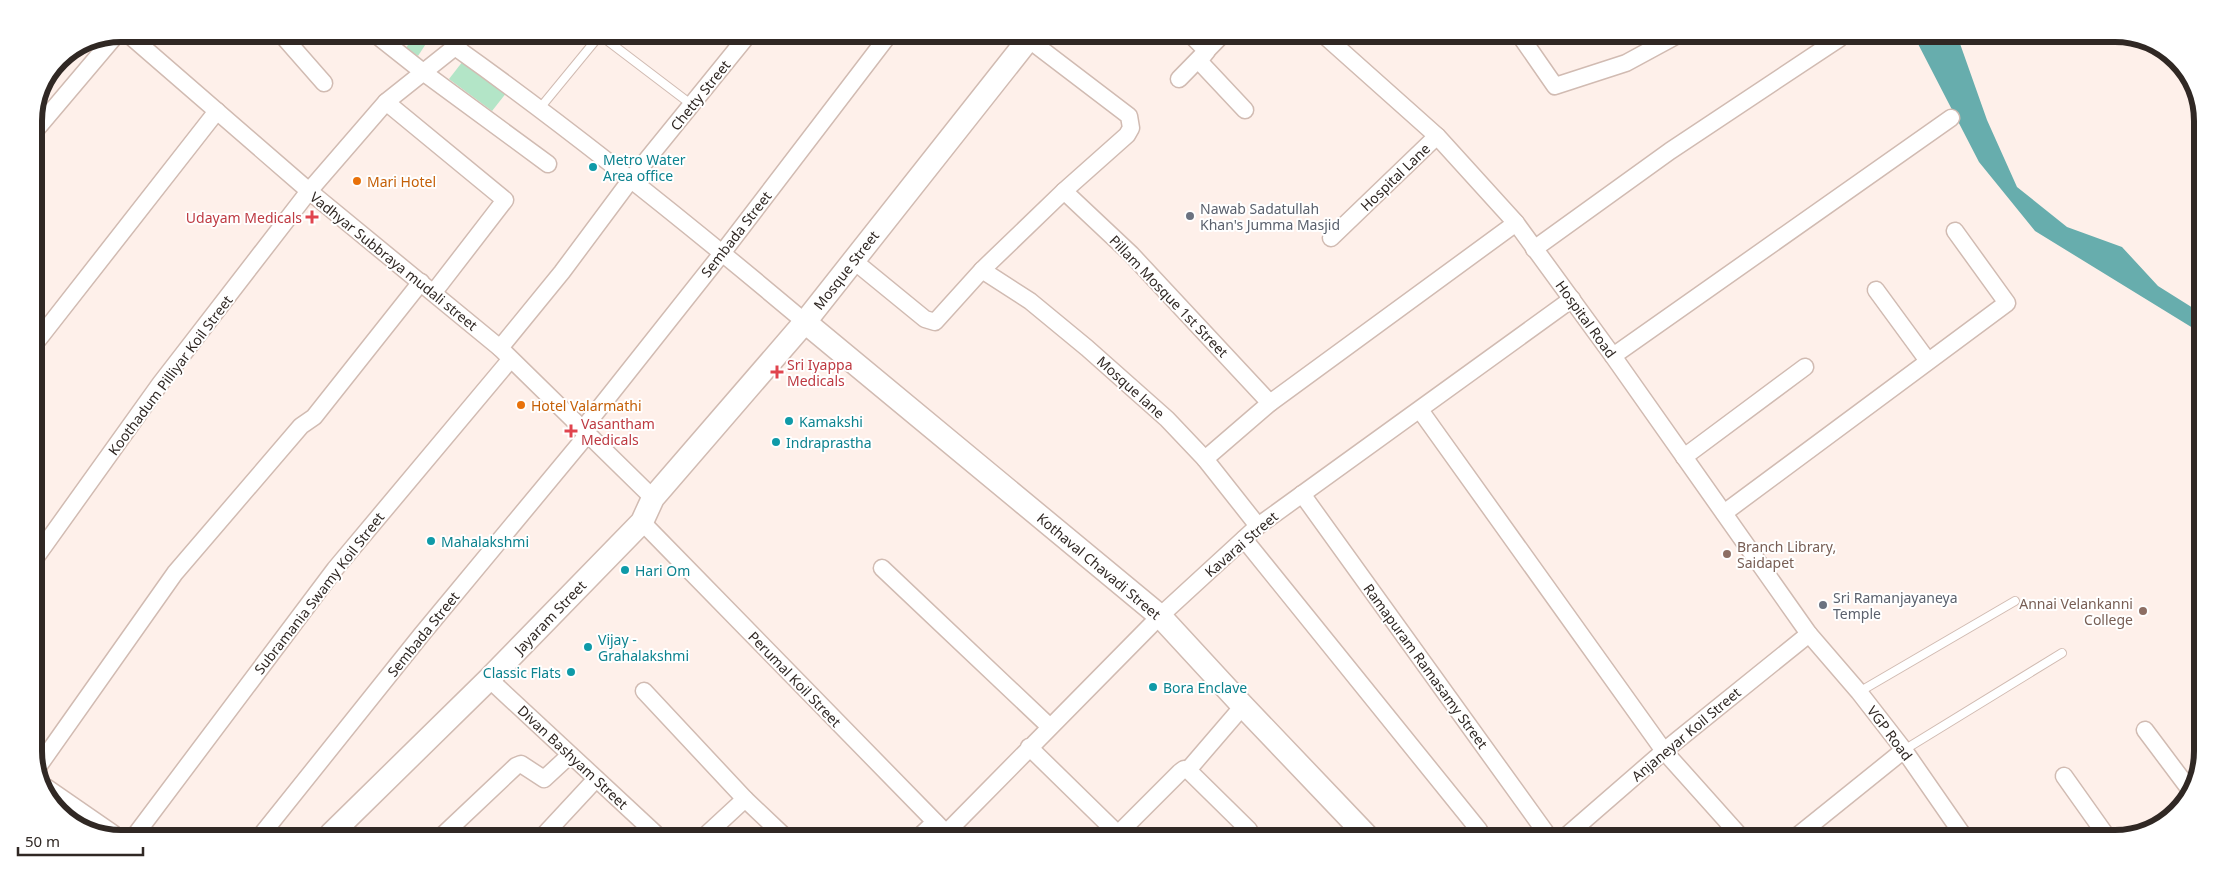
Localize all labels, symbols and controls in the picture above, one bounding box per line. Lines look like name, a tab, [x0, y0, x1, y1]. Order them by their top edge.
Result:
street label: Chetty Street	[666, 56, 734, 134]
street label: Hospital Lane	[1356, 139, 1434, 215]
place label: Metro Water Area office	[603, 150, 686, 185]
marker: Metro Water Area office	[587, 161, 599, 173]
place label: Mari Hotel	[367, 172, 436, 191]
marker: Mari Hotel	[351, 175, 363, 187]
street label: Vadhyar Subbraya mudali street	[306, 187, 482, 335]
street label: Sembada Street	[696, 187, 776, 281]
place label: Nawab Sadatullah Khan's Jumma Masjid	[1200, 199, 1340, 234]
place label: Udayam Medicals	[186, 208, 302, 227]
marker: Nawab Sadatullah Khan's Jumma Masjid	[1184, 210, 1196, 222]
marker: Udayam Medicals	[306, 211, 318, 223]
street label: Mosque Street	[809, 226, 883, 314]
street label: Pillam Mosque 1st Street	[1106, 231, 1232, 361]
street label: Hospital Road	[1551, 276, 1621, 362]
street label: Koothadum Pilliyar Koil Street	[104, 291, 236, 459]
street label: Mosque lane	[1093, 352, 1169, 422]
place label: Sri Iyappa Medicals	[787, 355, 853, 390]
marker: Sri Iyappa Medicals	[771, 366, 783, 378]
place label: Hotel Valarmathi	[531, 396, 642, 415]
marker: Hotel Valarmathi	[515, 399, 527, 411]
place label: Kamakshi	[799, 412, 863, 431]
place label: Vasantham Medicals	[581, 414, 655, 449]
marker: Kamakshi	[783, 415, 795, 427]
marker: Vasantham Medicals	[565, 425, 577, 437]
place label: Indraprastha	[786, 433, 872, 452]
marker: Indraprastha	[770, 436, 782, 448]
street label: Kavarai Street	[1200, 507, 1282, 581]
street label: Subramania Swamy Koil Street	[250, 508, 388, 678]
street label: Kothaval Chavadi Street	[1033, 509, 1165, 623]
place label: Mahalakshmi	[441, 532, 529, 551]
marker: Mahalakshmi	[425, 535, 437, 547]
place label: Branch Library, Saidapet	[1737, 537, 1836, 572]
marker: Branch Library, Saidapet	[1721, 548, 1733, 560]
place label: Hari Om	[635, 561, 690, 580]
marker: Hari Om	[619, 564, 631, 576]
street label: Jayaram Street	[508, 576, 590, 660]
street label: Ramapuram Ramasamy Street	[1360, 580, 1492, 752]
street label: Sembada Street	[383, 587, 463, 681]
place label: Sri Ramanjayaneya Temple	[1833, 588, 1958, 623]
place label: Annai Velankanni College	[2019, 594, 2133, 629]
marker: Sri Ramanjayaneya Temple	[1817, 599, 1829, 611]
marker: Annai Velankanni College	[2137, 605, 2149, 617]
street label: Perumal Koil Street	[744, 627, 846, 731]
place label: Vijay - Grahalakshmi	[598, 630, 689, 665]
marker: Vijay - Grahalakshmi	[582, 641, 594, 653]
place label: Classic Flats	[483, 663, 561, 682]
marker: Classic Flats	[565, 666, 577, 678]
place label: Bora Enclave	[1163, 678, 1247, 697]
marker: Bora Enclave	[1147, 681, 1159, 693]
street label: Anjaneyar Koil Street	[1627, 683, 1745, 785]
street label: Divan Bashyam Street	[514, 701, 632, 813]
street label: VGP Road	[1863, 702, 1917, 764]
scale bar	[18, 824, 142, 856]
text: 50 m	[25, 831, 60, 851]

